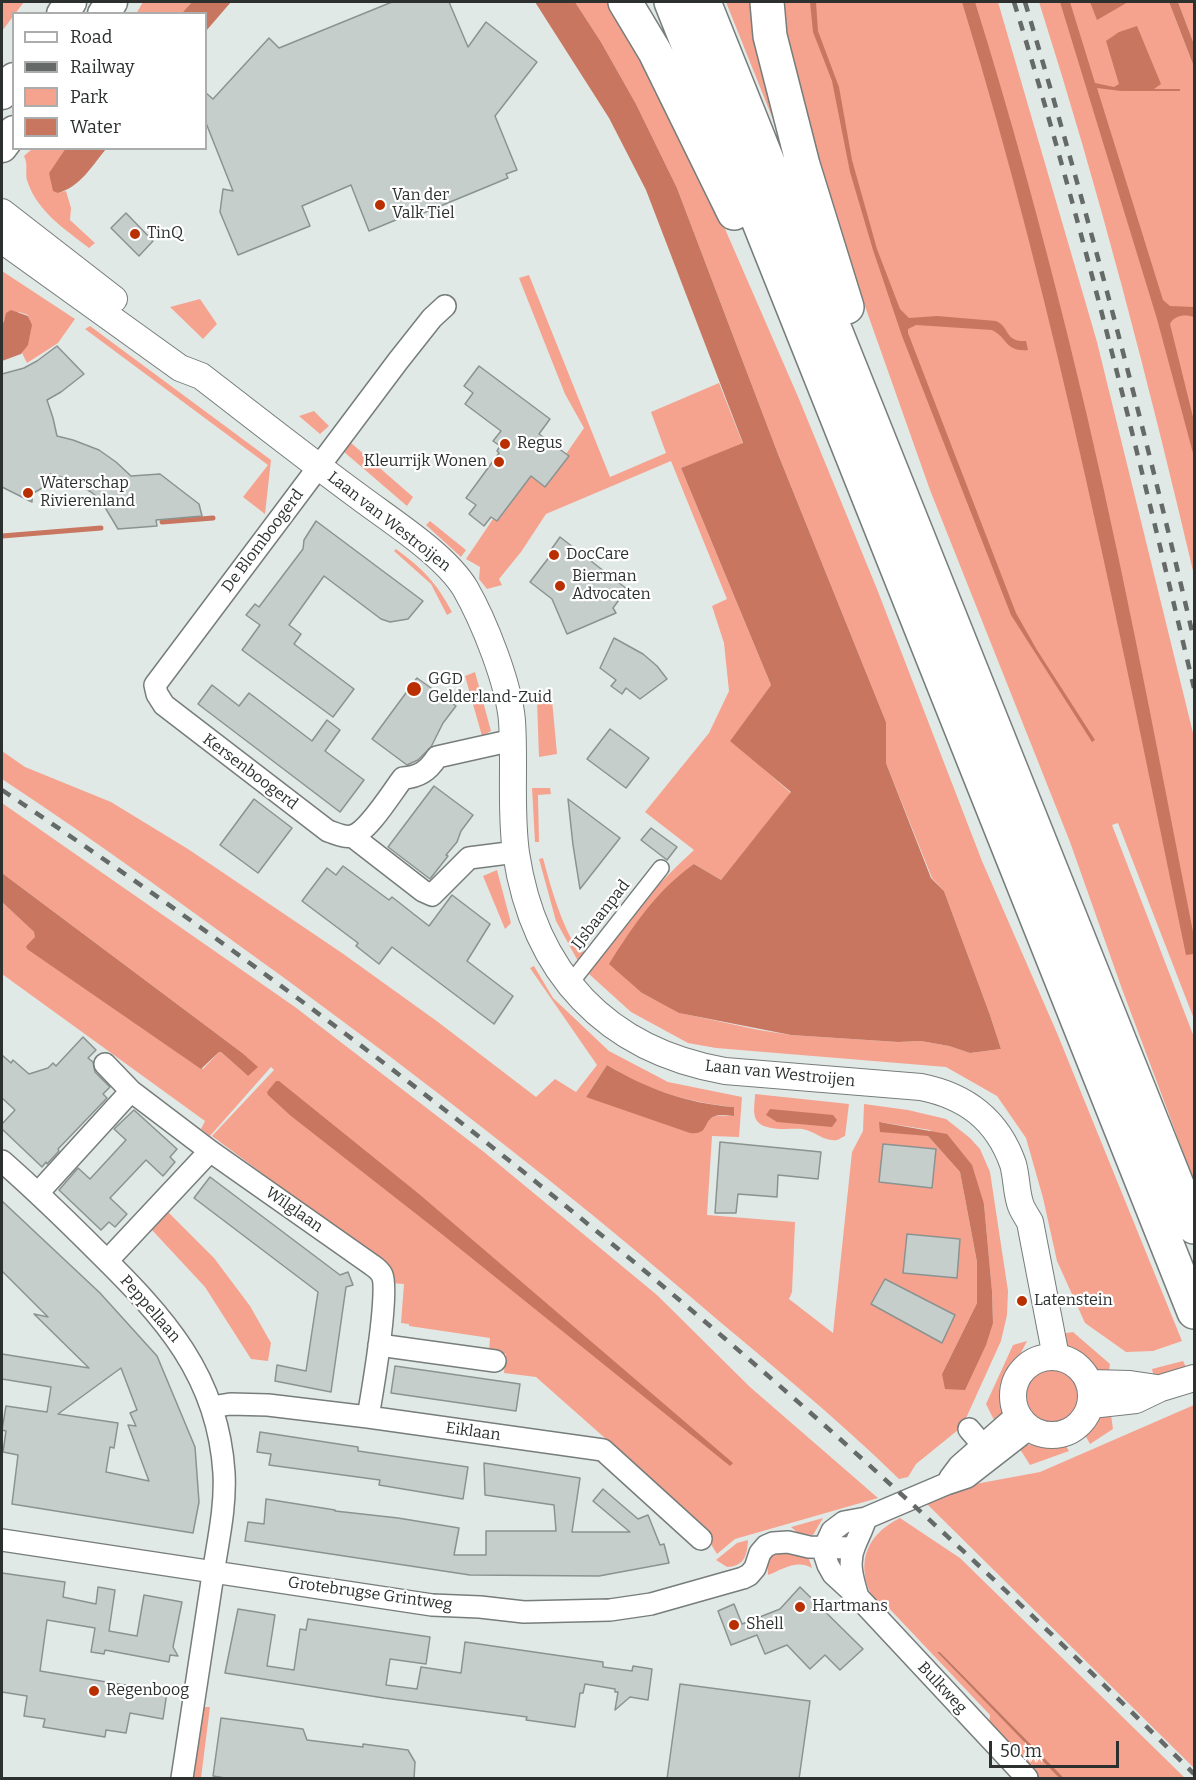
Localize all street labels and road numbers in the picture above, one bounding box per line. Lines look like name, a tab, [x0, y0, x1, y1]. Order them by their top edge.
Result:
street label: Laan van Westroijen	[324, 468, 454, 576]
street label: De Blomboogerd	[218, 486, 308, 596]
street label: Kersenboogerd	[199, 730, 301, 814]
street label: IJsbaanpad	[568, 876, 634, 954]
street label: Laan van Westroijen	[704, 1057, 856, 1091]
street label: Wilglaan	[262, 1183, 326, 1237]
street label: Peppellaan	[116, 1272, 184, 1346]
street label: Eiklaan	[444, 1419, 502, 1445]
street label: Grotebrugse Grintweg	[286, 1573, 454, 1615]
street label: Bulkweg	[913, 1658, 971, 1718]

